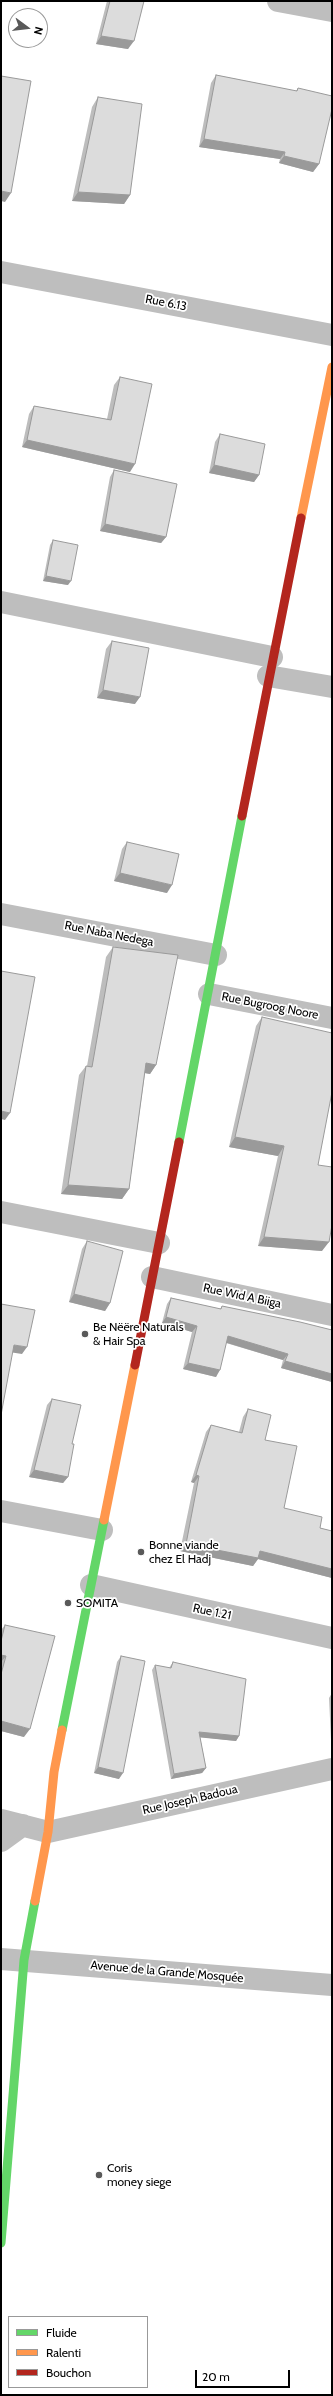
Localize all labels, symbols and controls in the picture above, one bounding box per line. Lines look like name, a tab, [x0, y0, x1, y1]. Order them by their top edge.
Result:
north arrow	[8, 8, 48, 48]
text: N	[31, 25, 46, 36]
street label: Rue 6.13	[144, 292, 188, 314]
street label: Rue Naba Nedega	[63, 918, 155, 950]
street label: Rue Bugroog Noore	[220, 990, 320, 1022]
street label: Rue Wid A Biiga	[202, 1281, 282, 1311]
place label: Be Nëëre Naturals & Hair Spa	[93, 1320, 184, 1348]
marker: Be Nëëre Naturals & Hair Spa	[80, 1329, 90, 1339]
place label: Bonne viande chez El Hadj	[149, 1538, 219, 1566]
marker: Bonne viande chez El Hadj	[136, 1547, 146, 1557]
place label: SOMITA	[76, 1596, 118, 1610]
marker: SOMITA	[63, 1598, 73, 1608]
street label: Rue 1.21	[192, 1601, 232, 1623]
street label: Rue Joseph Badoua	[141, 1782, 239, 1818]
street label: Avenue de la Grande Mosquée	[90, 1958, 244, 1986]
place label: Coris money siege	[107, 2161, 171, 2189]
marker: Coris money siege	[94, 2170, 104, 2180]
legend	[8, 2316, 148, 2388]
text: Fluide	[46, 2325, 77, 2340]
text: Ralenti	[46, 2345, 81, 2360]
scale bar	[197, 2362, 292, 2388]
text: Bouchon	[46, 2365, 91, 2380]
text: 20 m	[202, 2369, 230, 2384]

